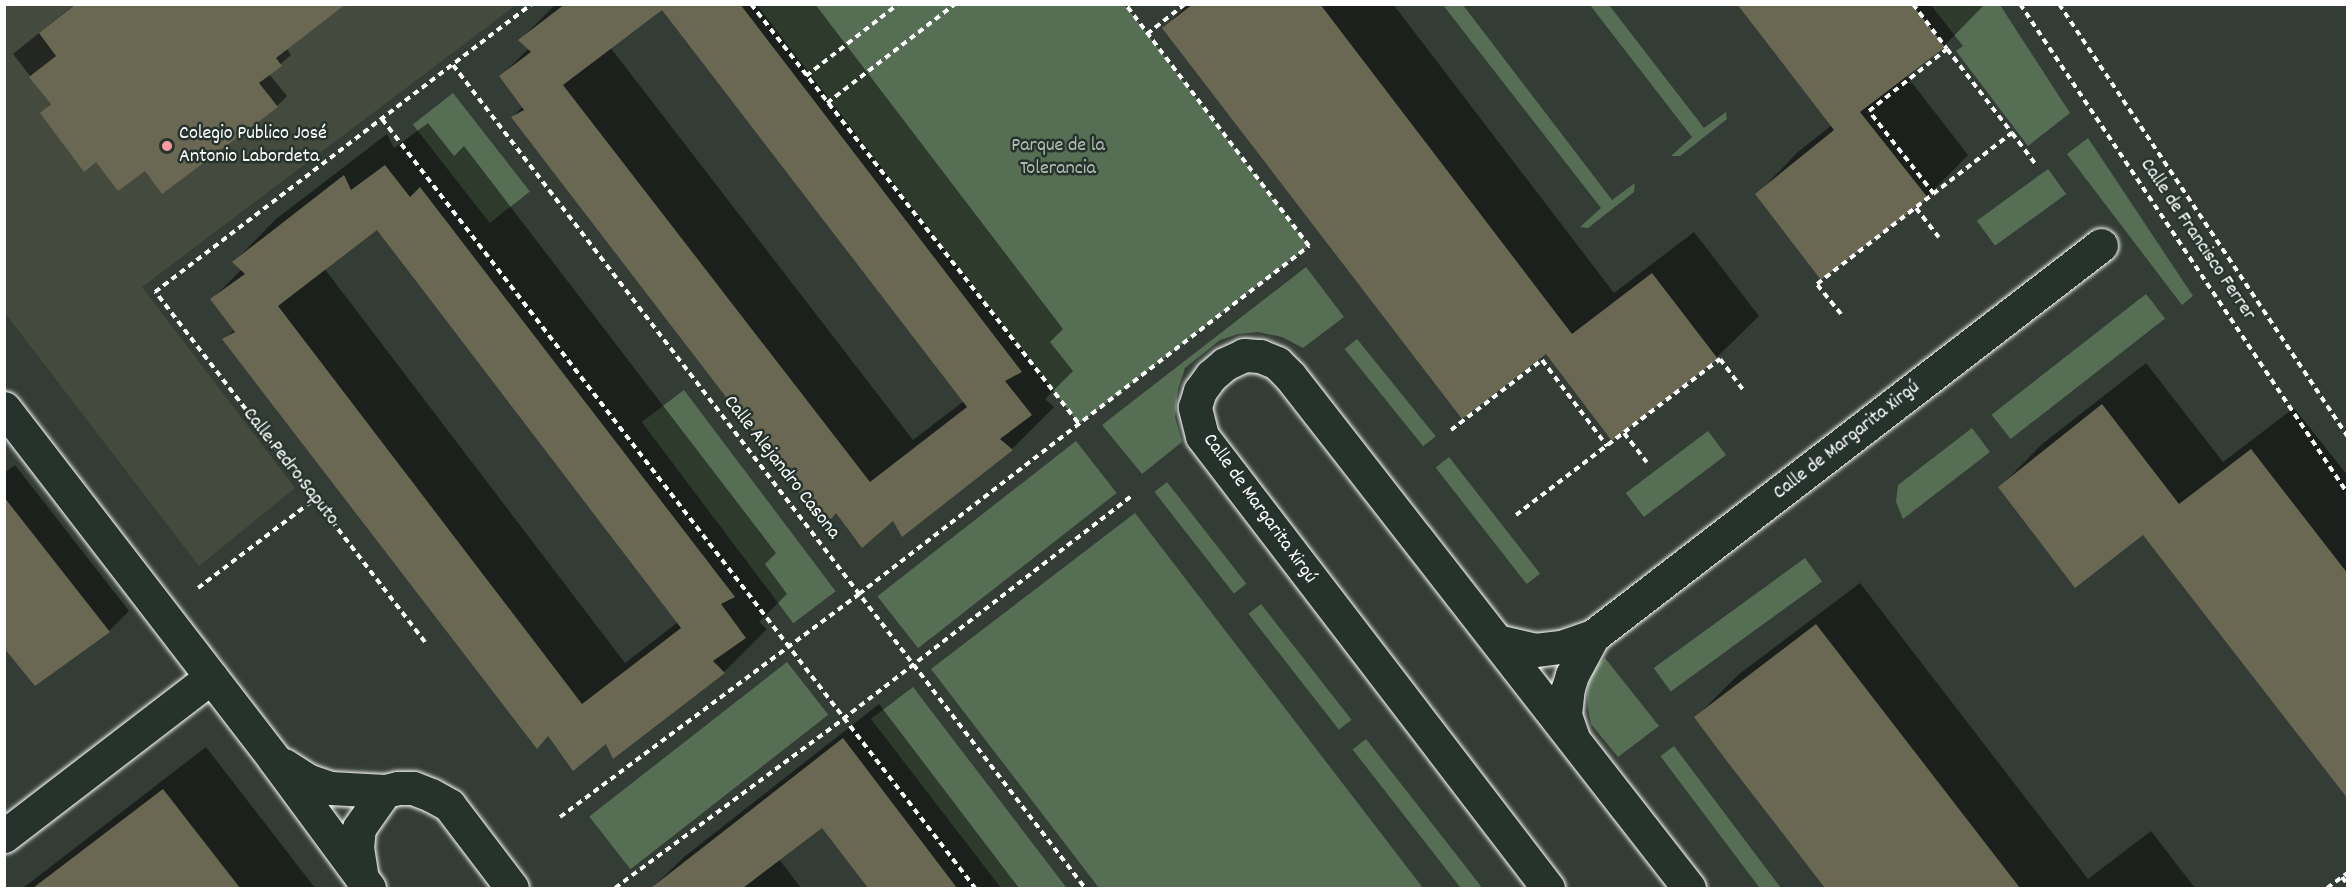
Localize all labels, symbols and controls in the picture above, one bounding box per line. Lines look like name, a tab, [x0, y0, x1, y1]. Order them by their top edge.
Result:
place label: Colegio Publico José Antonio Labordeta	[179, 122, 327, 169]
park label: Parque de la Tolerancia	[1011, 134, 1105, 181]
marker: Colegio Publico José Antonio Labordeta	[160, 139, 174, 153]
street label: Calle de Francisco Ferrer	[2134, 154, 2260, 326]
street label: Calle de Margarita Xirgú	[1769, 376, 1925, 506]
street label: Calle Alejandro Casona	[717, 391, 845, 545]
street label: Calle Pedro Saputo	[237, 403, 343, 531]
street label: Calle de Margarita Xirgú	[1197, 429, 1321, 589]

